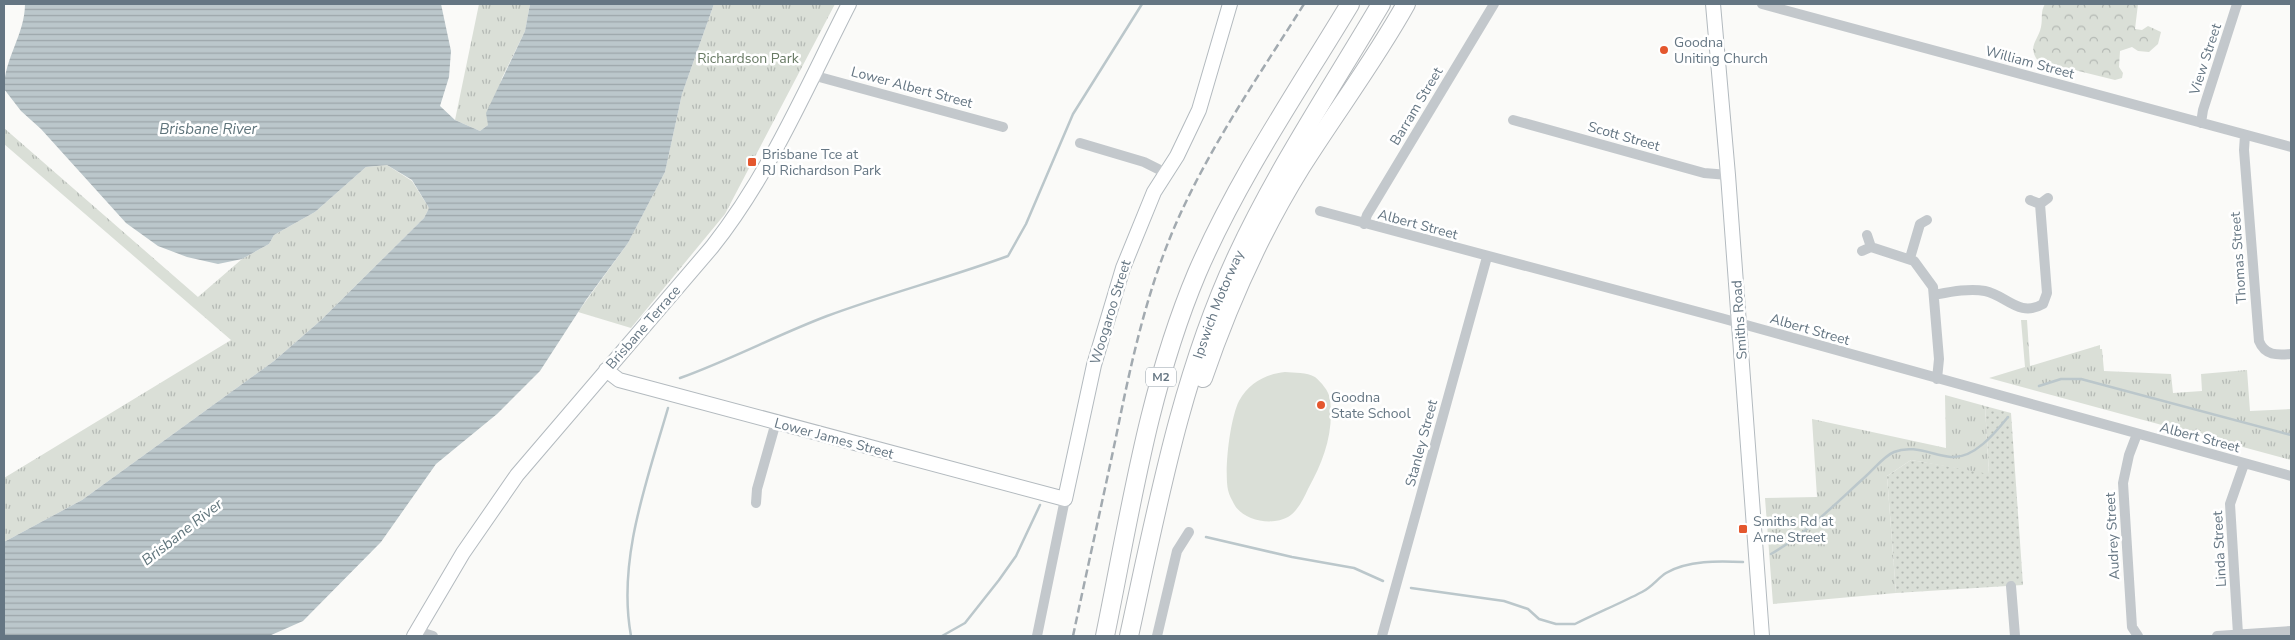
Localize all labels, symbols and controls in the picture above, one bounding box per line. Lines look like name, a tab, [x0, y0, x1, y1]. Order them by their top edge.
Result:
street label: View Street	[2185, 21, 2226, 98]
place label: Goodna Uniting Church	[1674, 33, 1768, 68]
street label: William Street	[1983, 41, 2077, 84]
marker: Goodna Uniting Church	[1658, 44, 1670, 56]
park label: Richardson Park	[697, 49, 800, 68]
street label: Lower Albert Street	[849, 62, 975, 113]
street label: Barram Street	[1386, 64, 1447, 149]
street label: Scott Street	[1586, 117, 1662, 156]
water label: Brisbane River	[159, 119, 257, 139]
place label: Brisbane Tce at RJ Richardson Park	[762, 145, 882, 180]
marker: Brisbane Tce at RJ Richardson Park	[746, 156, 758, 168]
street label: Albert Street	[1376, 205, 1460, 244]
street label: Thomas Street	[2226, 211, 2251, 305]
street label: Ipswich Motorway	[1189, 246, 1249, 361]
street label: Woogaroo Street	[1086, 258, 1135, 367]
street label: Smiths Road	[1727, 280, 1752, 360]
street label: Brisbane Terrace	[602, 281, 685, 373]
street label: Albert Street	[1768, 309, 1852, 350]
road number: M2	[1146, 368, 1176, 387]
place label: Goodna State School	[1331, 388, 1411, 423]
street label: Stanley Street	[1401, 397, 1442, 489]
marker: Goodna State School	[1315, 399, 1327, 411]
street label: Lower James Street	[772, 413, 896, 464]
street label: Albert Street	[2158, 418, 2242, 457]
street label: Audrey Street	[2101, 492, 2124, 580]
water label: Brisbane River	[137, 494, 227, 570]
street label: Linda Street	[2208, 510, 2231, 588]
place label: Smiths Rd at Arne Street	[1753, 512, 1833, 547]
marker: Smiths Rd at Arne Street	[1737, 523, 1749, 535]

